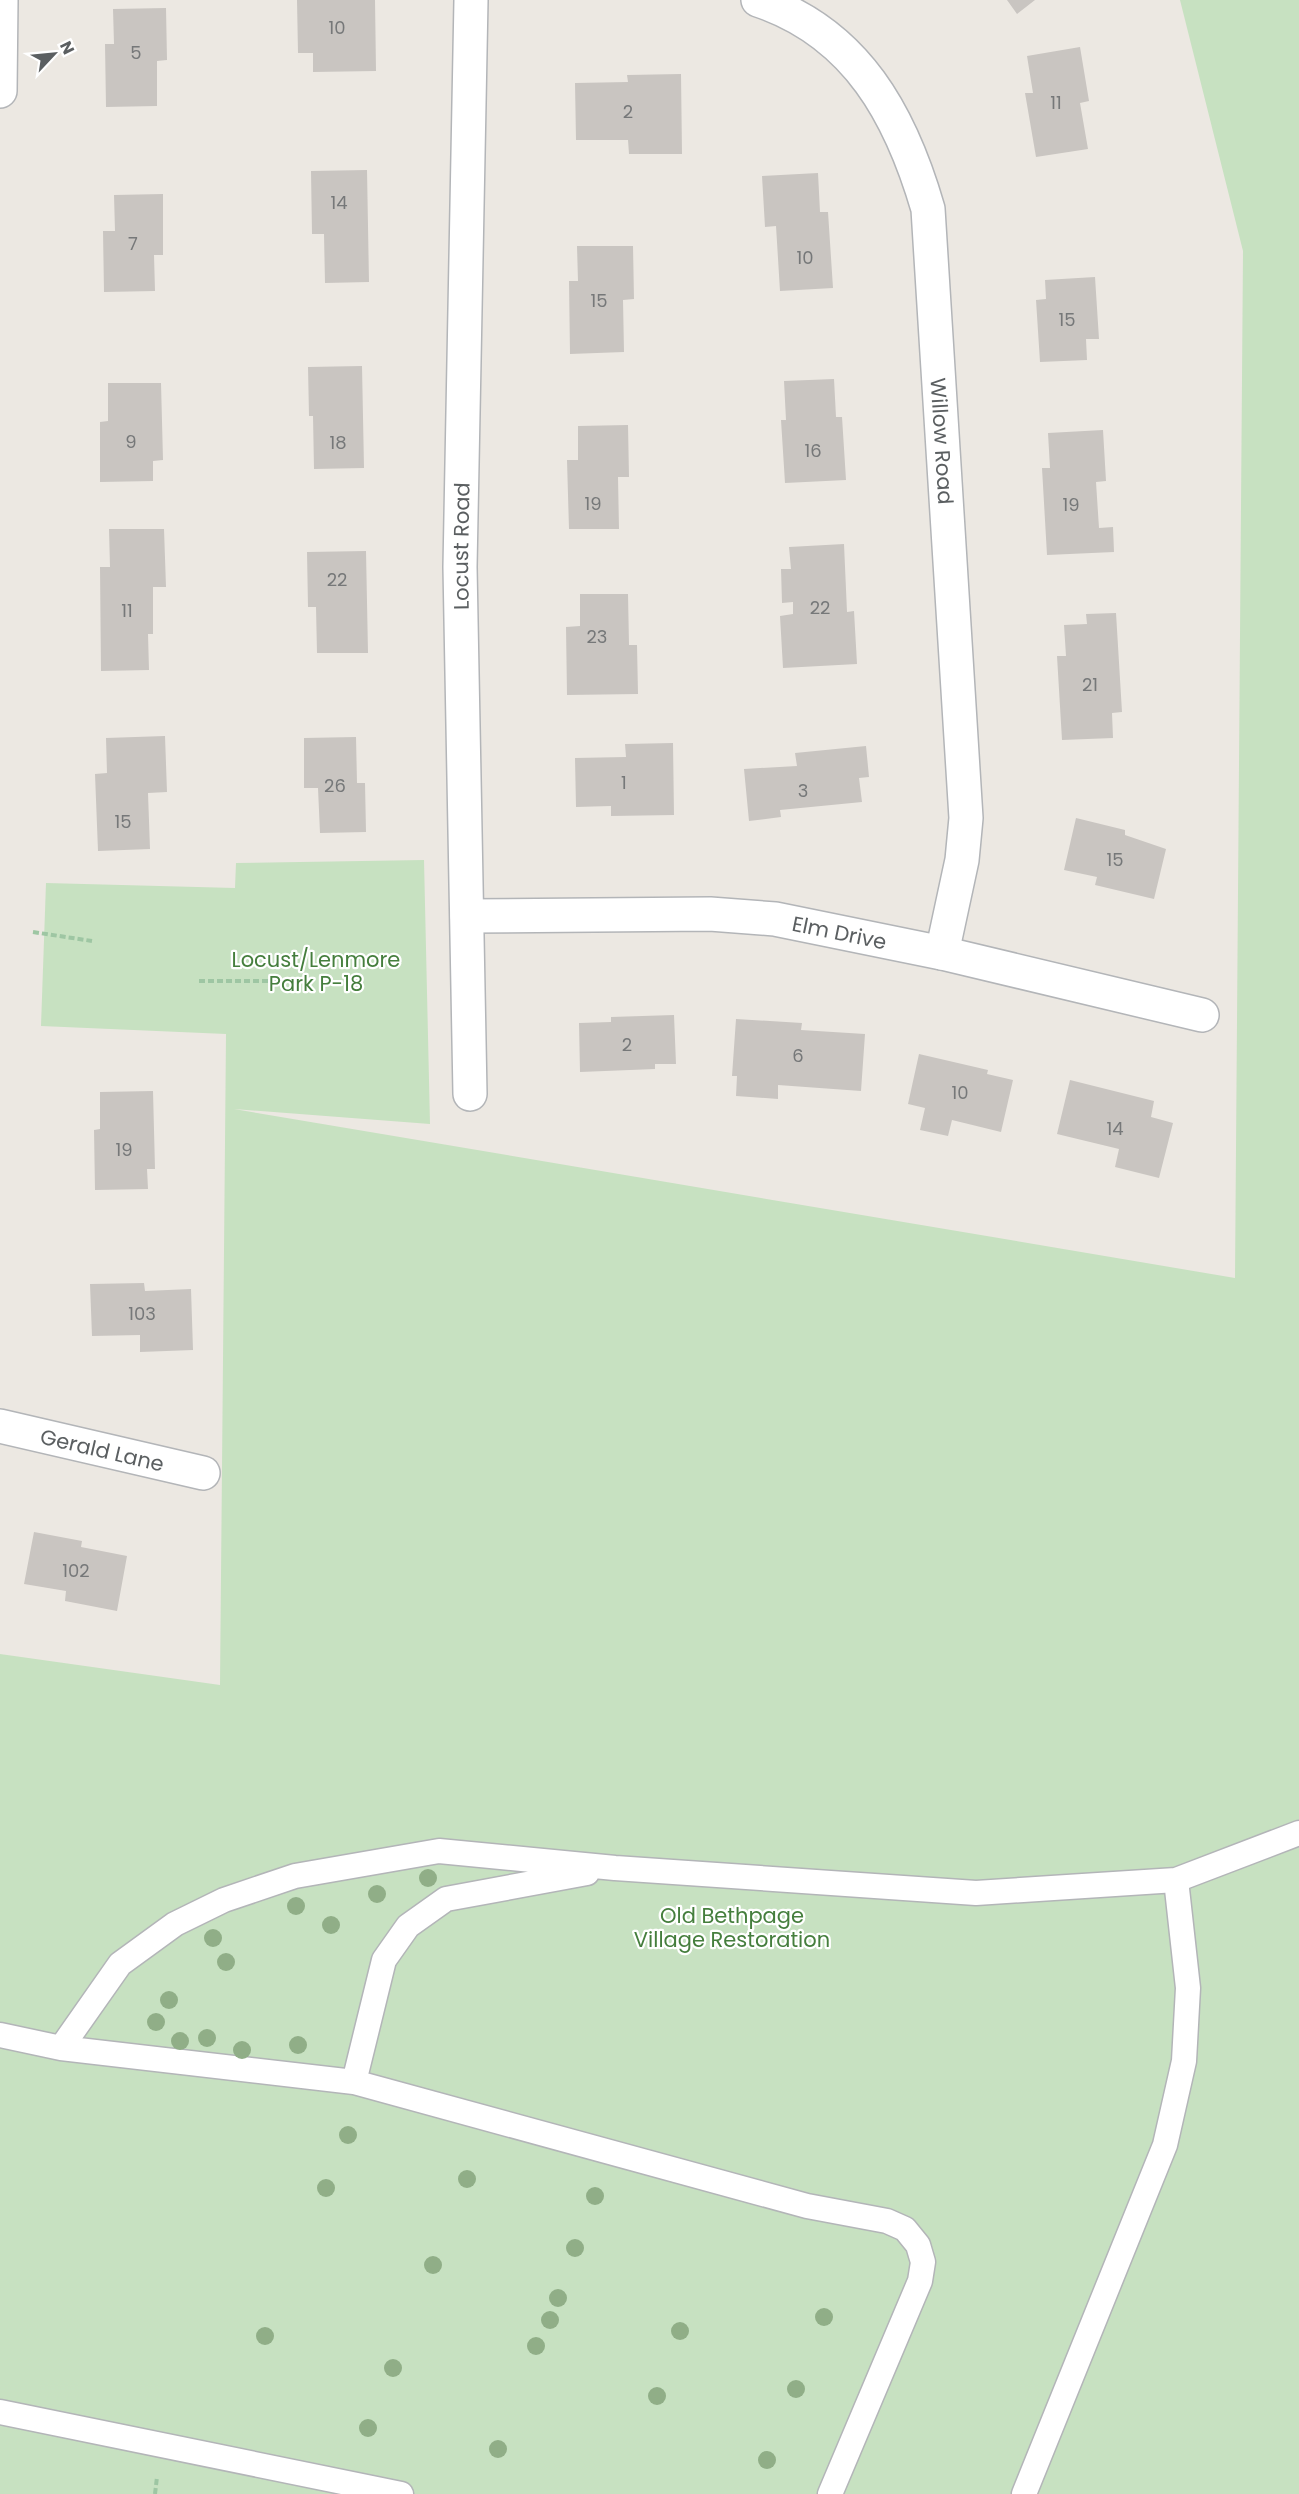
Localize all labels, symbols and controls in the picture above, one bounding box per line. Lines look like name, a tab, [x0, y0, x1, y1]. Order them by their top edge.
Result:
house number: 10	[328, 15, 346, 40]
north arrow	[24, 24, 84, 84]
text: N	[54, 37, 80, 58]
house number: 5	[130, 40, 142, 65]
house number: 11	[1050, 90, 1062, 115]
house number: 2	[623, 99, 633, 124]
house number: 14	[330, 190, 348, 215]
house number: 7	[128, 231, 138, 256]
house number: 10	[796, 245, 814, 270]
house number: 15	[590, 288, 608, 313]
house number: 15	[1058, 307, 1076, 332]
street label: Willow Road	[924, 377, 961, 505]
house number: 9	[125, 429, 137, 454]
house number: 18	[329, 430, 347, 455]
house number: 16	[804, 438, 822, 463]
street label: Locust Road	[445, 482, 476, 610]
house number: 19	[584, 491, 602, 516]
house number: 19	[1062, 492, 1080, 517]
house number: 22	[327, 567, 347, 592]
house number: 22	[810, 595, 830, 620]
house number: 11	[121, 598, 133, 623]
house number: 23	[587, 624, 607, 649]
house number: 21	[1082, 672, 1098, 697]
house number: 1	[621, 770, 627, 795]
house number: 26	[324, 773, 346, 798]
house number: 3	[798, 778, 808, 803]
house number: 15	[114, 809, 132, 834]
house number: 15	[1106, 847, 1124, 872]
street label: Elm Drive	[790, 908, 889, 956]
park label: Locust/Lenmore Park P-18	[232, 945, 400, 998]
house number: 2	[622, 1032, 632, 1057]
house number: 6	[792, 1043, 804, 1068]
house number: 10	[951, 1080, 969, 1105]
house number: 14	[1106, 1116, 1124, 1141]
house number: 19	[115, 1137, 133, 1162]
house number: 103	[128, 1301, 156, 1326]
street label: Gerald Lane	[38, 1421, 167, 1478]
house number: 102	[62, 1558, 90, 1583]
park label: Old Bethpage Village Restoration	[634, 1901, 830, 1954]

